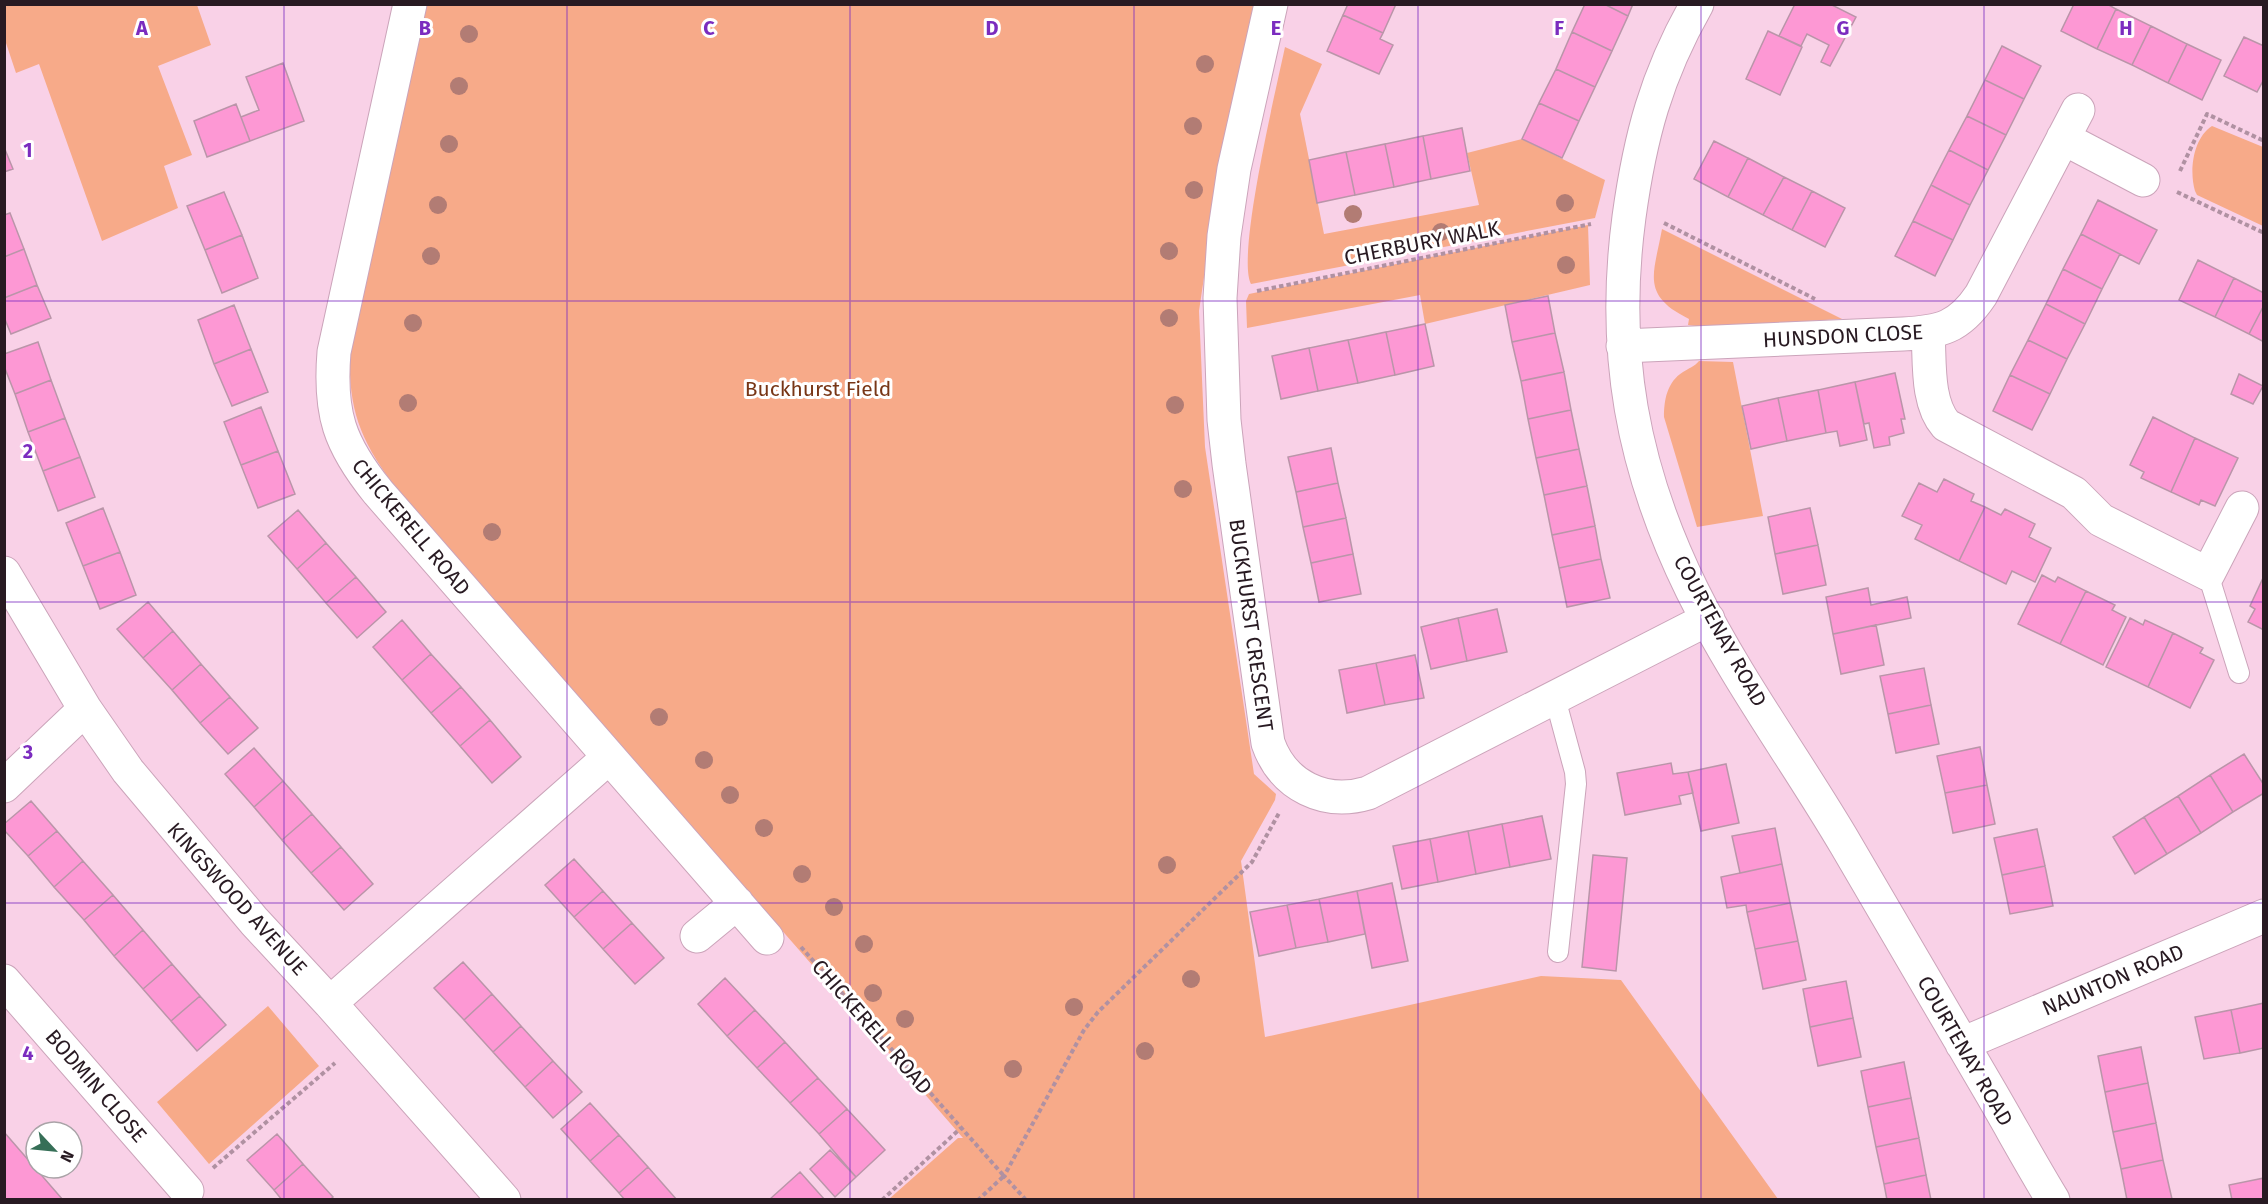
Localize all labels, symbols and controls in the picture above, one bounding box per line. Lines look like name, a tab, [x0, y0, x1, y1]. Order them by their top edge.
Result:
text: A	[135, 16, 149, 40]
text: B	[419, 16, 431, 40]
text: C	[703, 16, 715, 40]
text: D	[985, 16, 999, 40]
text: E	[1271, 16, 1281, 40]
text: F	[1554, 16, 1564, 40]
text: G	[1837, 16, 1849, 40]
text: H	[2119, 16, 2133, 40]
text: 1	[23, 138, 33, 162]
street label: CHERBURY WALK	[1342, 215, 1503, 271]
street label: HUNSDON CLOSE	[1762, 319, 1924, 353]
park label: Buckhurst Field	[745, 376, 891, 402]
text: 2	[23, 439, 33, 463]
street label: CHICKERELL ROAD	[346, 453, 476, 601]
street label: BUCKHURST CRESCENT	[1223, 517, 1279, 733]
street label: COURTENAY ROAD	[1668, 551, 1772, 711]
text: 3	[22, 740, 33, 764]
street label: KINGSWOOD AVENUE	[161, 817, 313, 981]
street label: NAUNTON ROAD	[2038, 938, 2188, 1022]
street label: CHICKERELL ROAD	[806, 954, 938, 1100]
street label: COURTENAY ROAD	[1911, 971, 2019, 1131]
street label: BODMIN CLOSE	[40, 1024, 152, 1148]
text: 4	[22, 1041, 34, 1065]
north arrow	[24, 1120, 84, 1180]
text: N	[56, 1147, 78, 1165]

